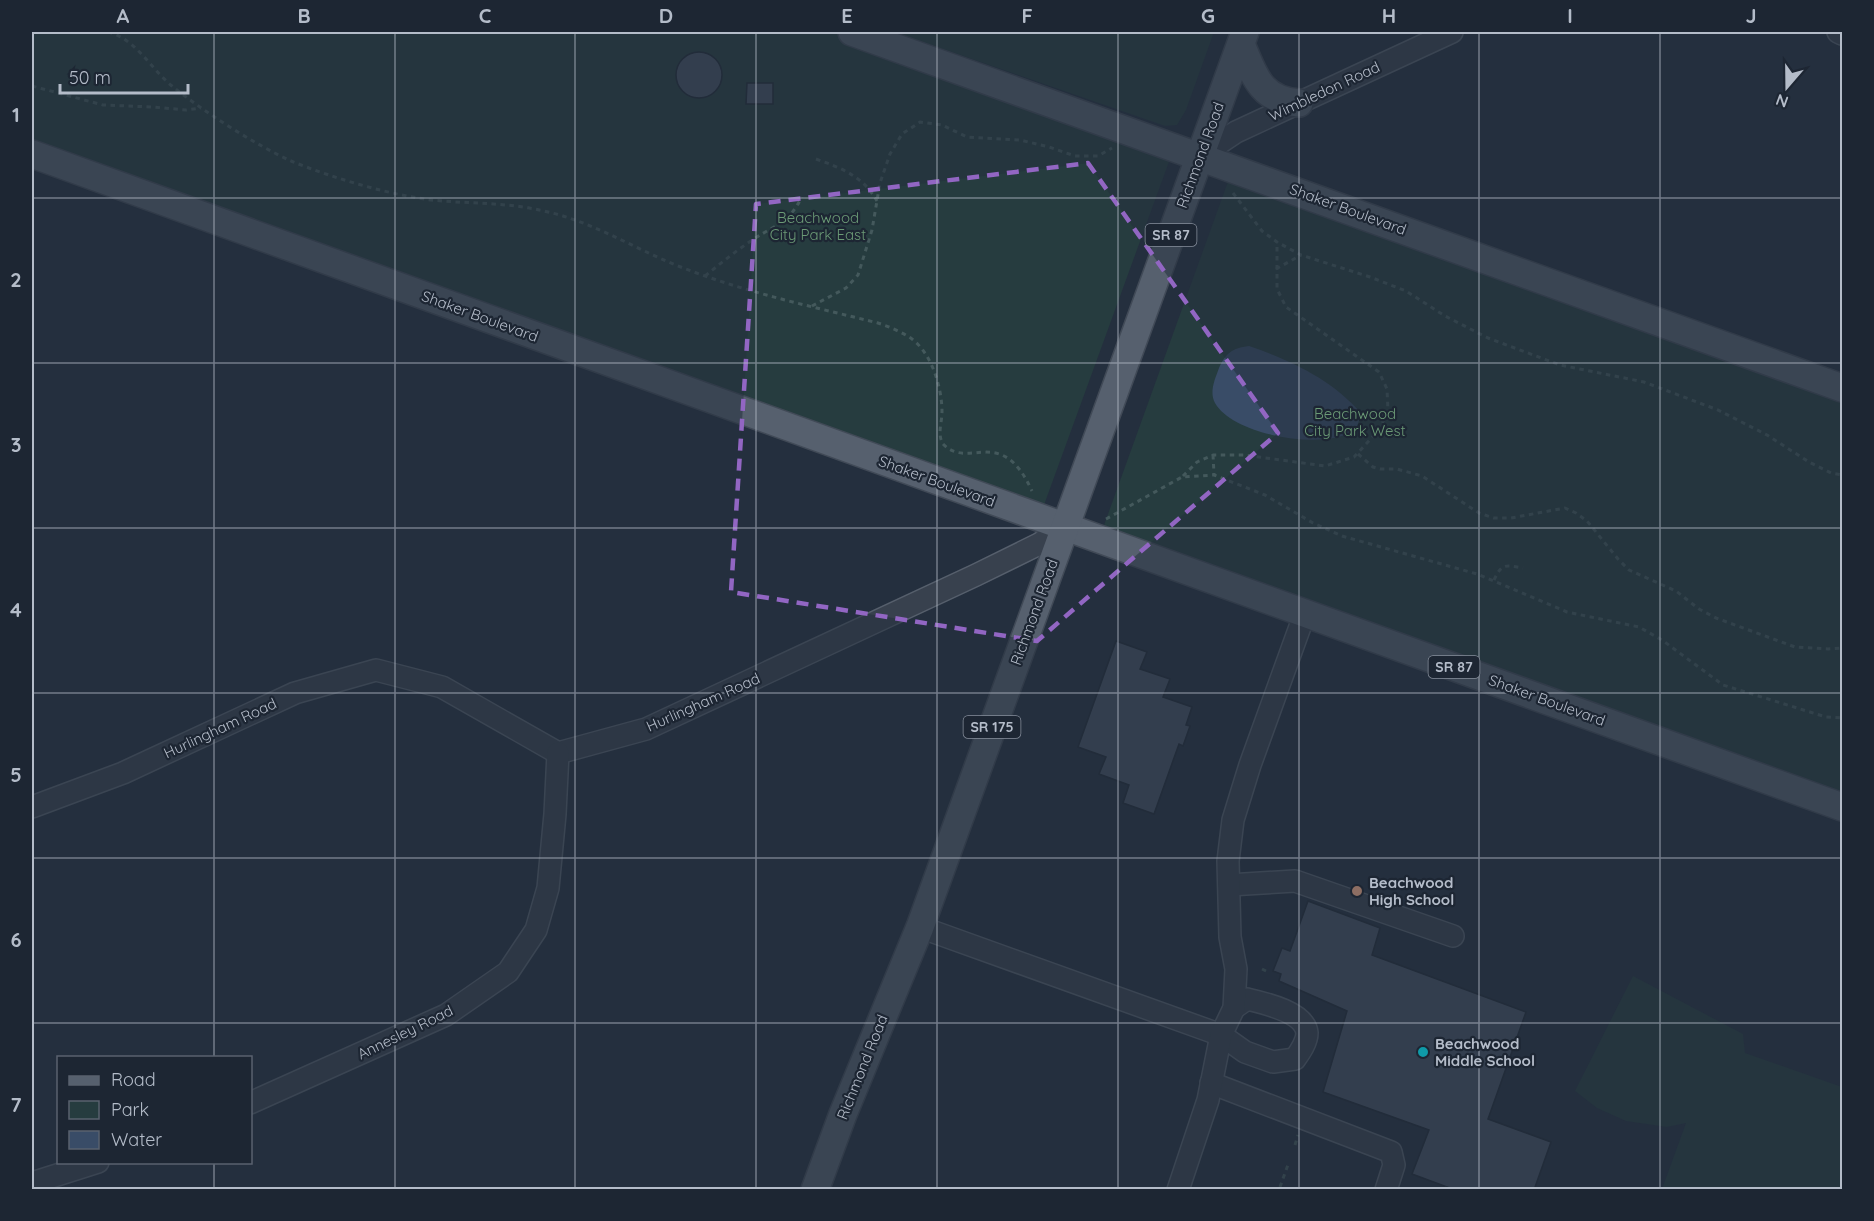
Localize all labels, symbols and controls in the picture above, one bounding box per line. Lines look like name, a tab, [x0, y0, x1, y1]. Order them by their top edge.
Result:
text: A	[117, 3, 130, 28]
text: B	[297, 3, 311, 28]
text: C	[479, 3, 492, 28]
text: D	[659, 3, 673, 28]
text: E	[841, 3, 853, 28]
text: F	[1021, 3, 1033, 28]
text: G	[1201, 3, 1215, 28]
text: H	[1382, 3, 1396, 28]
text: I	[1567, 3, 1573, 28]
text: J	[1745, 3, 1757, 28]
scale bar	[60, 57, 188, 95]
street label: Wimbledon Road	[1265, 57, 1383, 125]
north arrow	[1757, 57, 1817, 117]
text: 50 m	[69, 66, 111, 89]
text: N	[1773, 90, 1791, 113]
street label: Richmond Road	[1172, 99, 1228, 211]
text: 1	[12, 102, 20, 127]
street label: Shaker Boulevard	[1287, 179, 1409, 239]
park label: Beachwood City Park East	[770, 208, 866, 244]
road number: SR 87	[1146, 224, 1196, 246]
text: 2	[10, 267, 22, 292]
street label: Shaker Boulevard	[419, 286, 541, 346]
park label: Beachwood City Park West	[1304, 404, 1406, 440]
text: 3	[11, 432, 21, 457]
street label: Shaker Boulevard	[876, 451, 998, 511]
street label: Richmond Road	[1006, 556, 1062, 668]
text: 4	[10, 597, 22, 622]
road number: SR 87	[1428, 656, 1480, 678]
street label: Hurlingham Road	[643, 668, 763, 736]
street label: Shaker Boulevard	[1486, 670, 1608, 730]
street label: Hurlingham Road	[161, 694, 279, 762]
road number: SR 175	[964, 716, 1020, 738]
text: 5	[10, 762, 22, 787]
place label: Beachwood High School	[1369, 873, 1454, 909]
marker: Beachwood High School	[1350, 884, 1364, 898]
text: 6	[10, 927, 22, 952]
street label: Annesley Road	[354, 1001, 456, 1063]
street label: Richmond Road	[832, 1012, 892, 1122]
place label: Beachwood Middle School	[1435, 1034, 1535, 1070]
marker: Beachwood Middle School	[1416, 1045, 1430, 1059]
legend	[57, 1056, 252, 1164]
text: Road	[111, 1068, 156, 1091]
text: 7	[11, 1092, 22, 1117]
text: Park	[111, 1098, 149, 1121]
text: Water	[111, 1128, 162, 1151]

